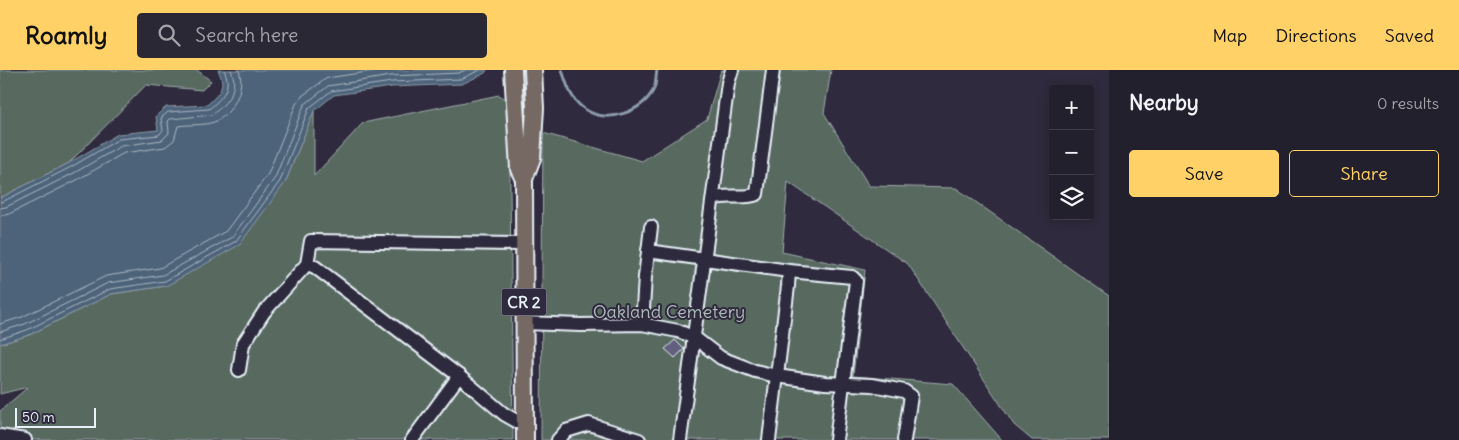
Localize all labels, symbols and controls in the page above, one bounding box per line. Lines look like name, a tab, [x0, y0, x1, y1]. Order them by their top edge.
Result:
search box	[137, 13, 487, 58]
text: Roamly	[25, 20, 107, 50]
icon: search	[155, 21, 183, 49]
text: Search here	[195, 23, 298, 47]
text: Map	[1212, 24, 1247, 47]
text: Directions	[1275, 24, 1357, 47]
text: Saved	[1385, 24, 1434, 47]
map controls	[1049, 85, 1094, 220]
button: +	[1049, 85, 1094, 130]
text: Nearby	[1129, 89, 1199, 116]
text: 0 results	[1377, 93, 1439, 113]
button: −	[1049, 130, 1094, 175]
button: Save	[1129, 150, 1279, 197]
button: Share	[1289, 150, 1439, 197]
button: layers	[1049, 175, 1094, 220]
road number: CR 2	[502, 288, 546, 316]
park label: Oakland Cemetery	[593, 300, 745, 323]
scale bar	[15, 405, 96, 428]
text: 50 m	[22, 408, 55, 426]

